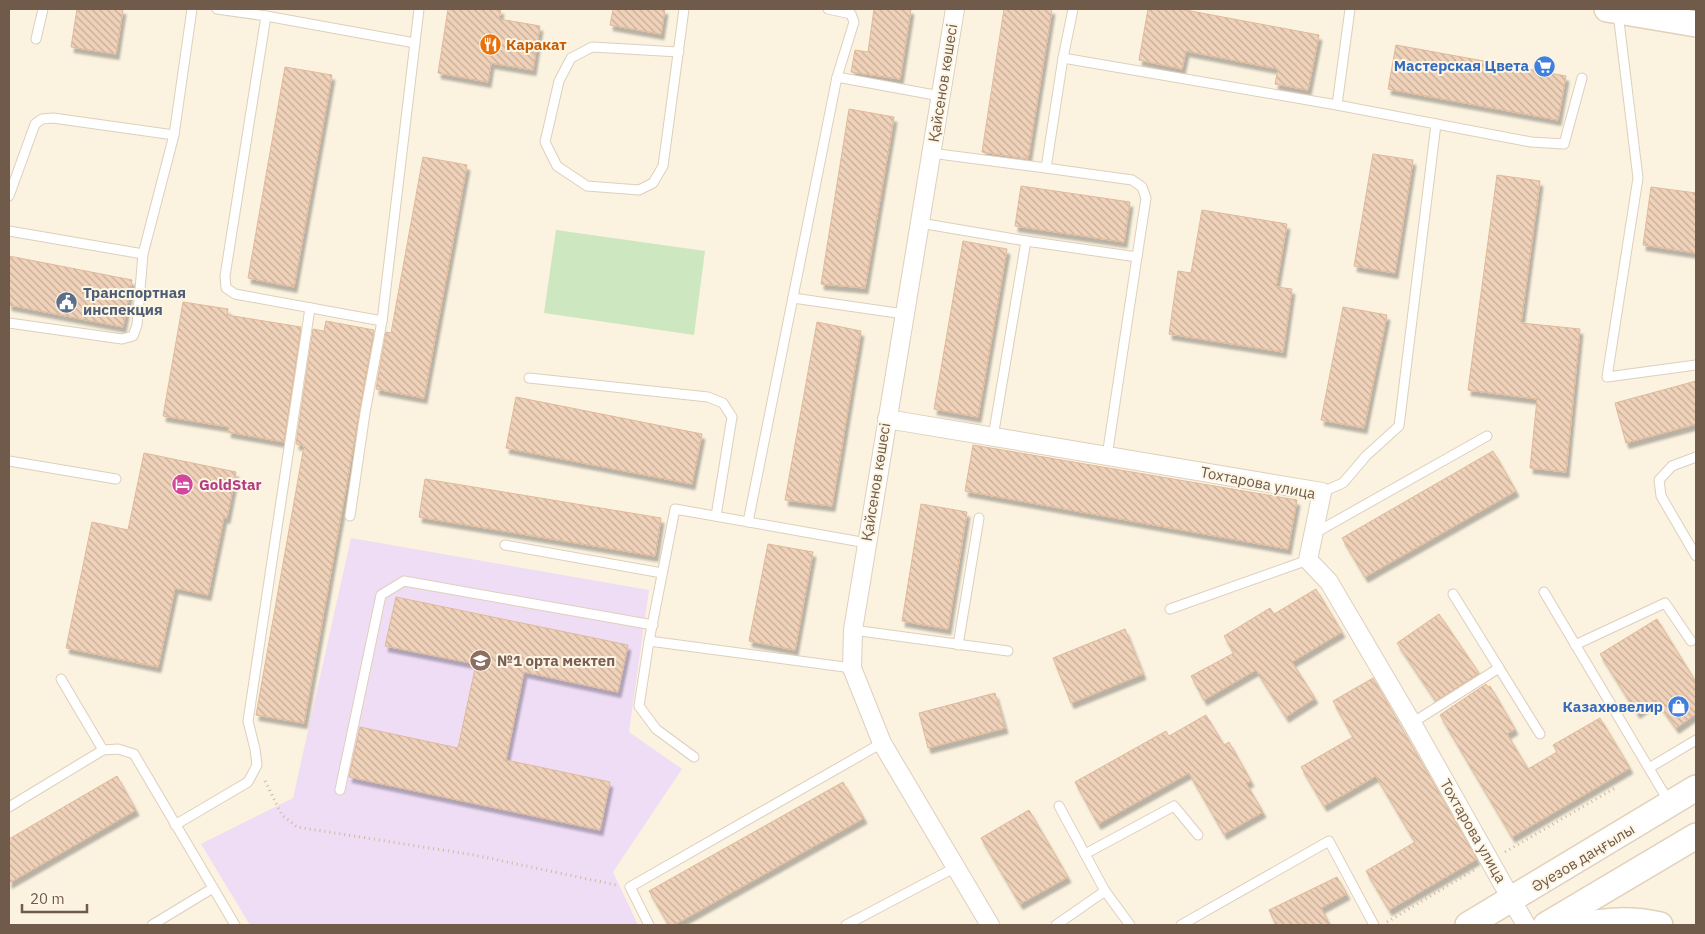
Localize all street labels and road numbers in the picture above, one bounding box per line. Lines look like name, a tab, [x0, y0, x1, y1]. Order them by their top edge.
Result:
street label: Қайсенов көшесі	[924, 22, 961, 143]
street label: Қайсенов көшесі	[857, 421, 894, 542]
street label: Тохтарова улица	[1199, 462, 1317, 503]
street label: Тохтарова улица	[1436, 775, 1511, 886]
street label: Әуезов даңғылы	[1528, 819, 1638, 896]

